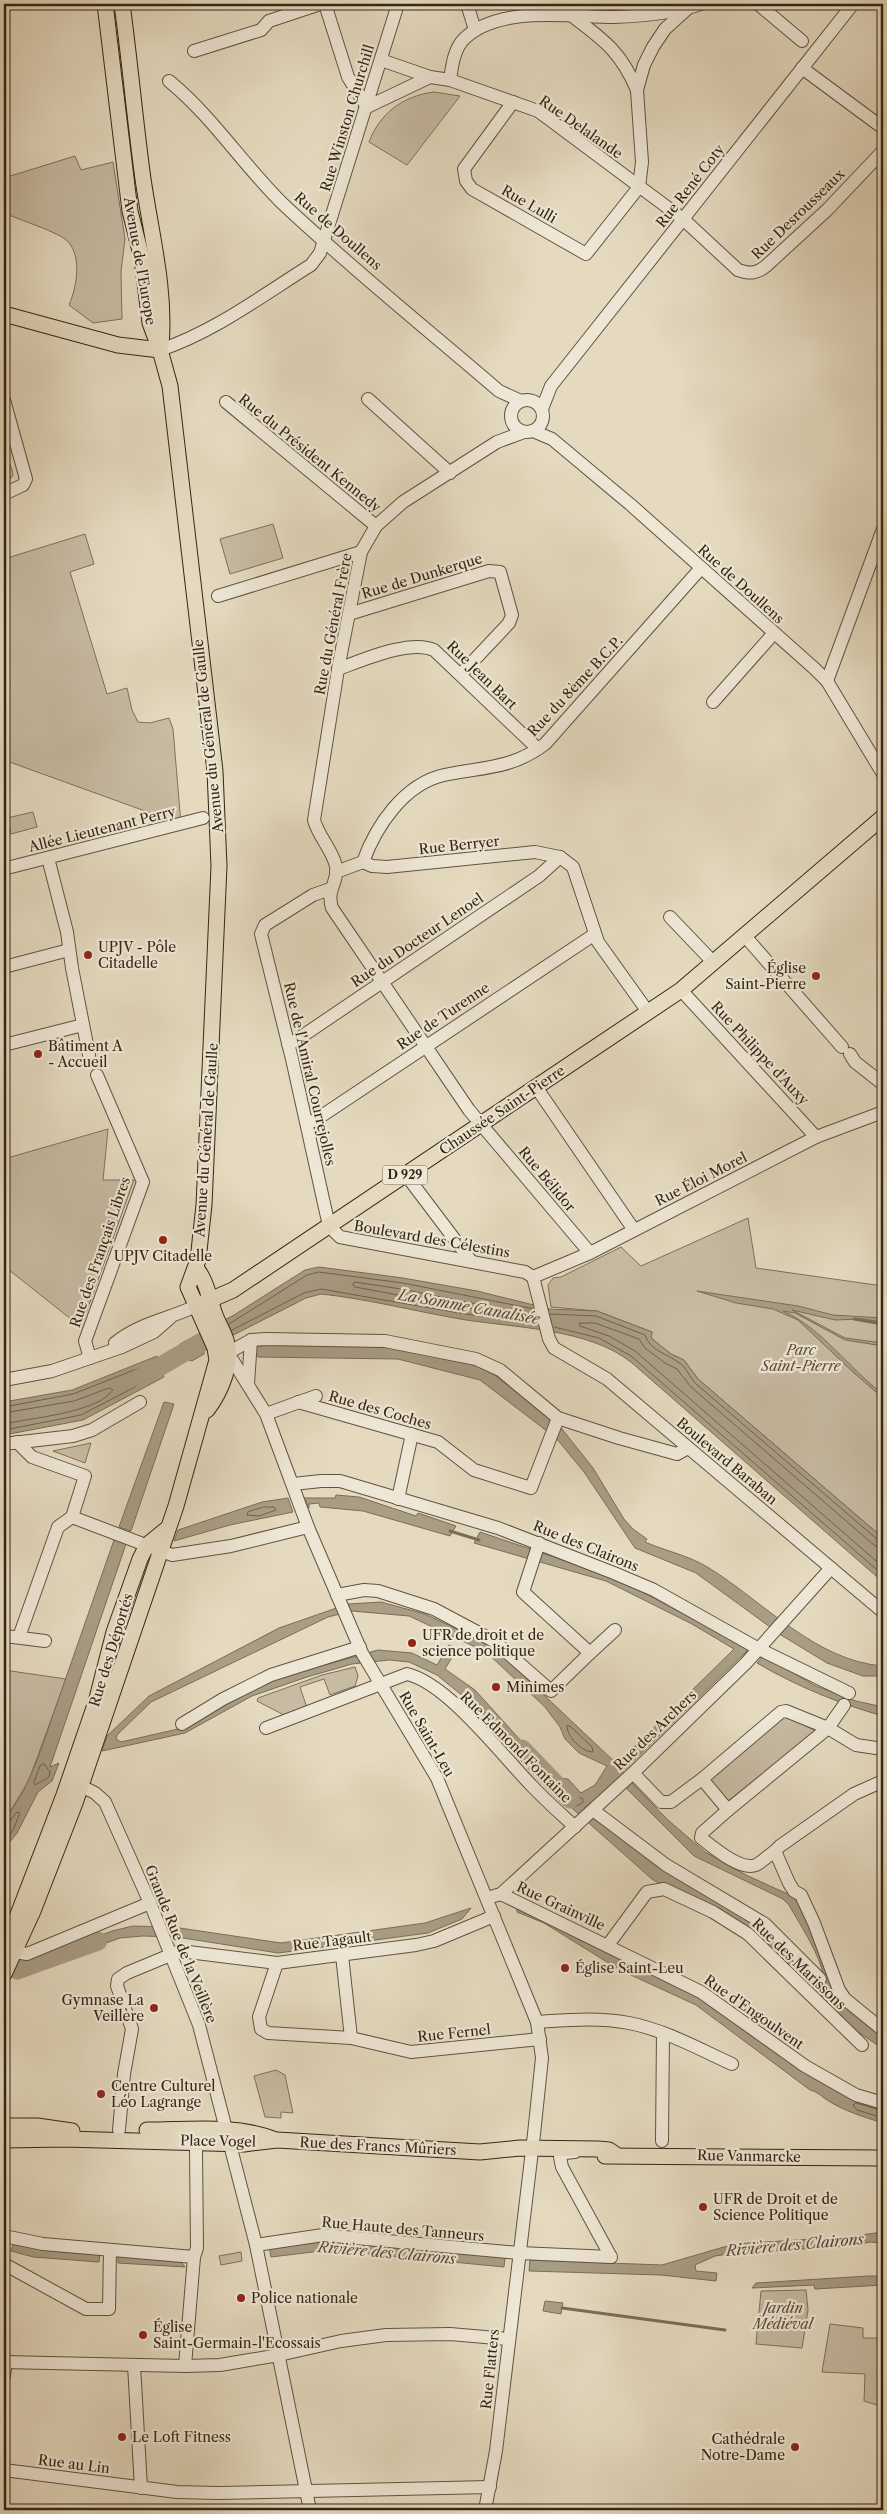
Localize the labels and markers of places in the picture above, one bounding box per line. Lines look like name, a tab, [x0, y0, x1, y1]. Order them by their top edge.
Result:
place label: UPJV - Pôle Citadelle	[98, 938, 176, 972]
marker: UPJV - Pôle Citadelle	[82, 949, 94, 961]
place label: Église Saint-Pierre	[725, 959, 806, 993]
marker: Église Saint-Pierre	[810, 970, 822, 982]
place label: Bâtiment A - Accueil	[48, 1037, 123, 1071]
marker: Bâtiment A - Accueil	[32, 1048, 44, 1060]
marker: UPJV Citadelle	[157, 1234, 169, 1246]
place label: UPJV Citadelle	[114, 1247, 212, 1265]
place label: UFR de droit et de science politique	[422, 1626, 544, 1660]
marker: UFR de droit et de science politique	[406, 1637, 418, 1649]
place label: Minimes	[506, 1678, 564, 1696]
marker: Minimes	[490, 1681, 502, 1693]
place label: Église Saint-Leu	[575, 1959, 684, 1977]
marker: Église Saint-Leu	[559, 1962, 571, 1974]
place label: Gymnase La Veillère	[62, 1991, 145, 2025]
marker: Gymnase La Veillère	[148, 2002, 160, 2014]
place label: Centre Culturel Léo Lagrange	[111, 2077, 216, 2111]
marker: Centre Culturel Léo Lagrange	[95, 2088, 107, 2100]
place label: UFR de Droit et de Science Politique	[713, 2190, 838, 2224]
marker: UFR de Droit et de Science Politique	[697, 2201, 709, 2213]
place label: Police nationale	[251, 2289, 358, 2307]
marker: Police nationale	[235, 2292, 247, 2304]
place label: Église Saint-Germain-l'Ecossais	[153, 2318, 321, 2352]
marker: Église Saint-Germain-l'Ecossais	[137, 2329, 149, 2341]
place label: Le Loft Fitness	[132, 2428, 231, 2446]
place label: Cathédrale Notre-Dame	[701, 2430, 785, 2464]
marker: Le Loft Fitness	[116, 2431, 128, 2443]
marker: Cathédrale Notre-Dame	[789, 2441, 801, 2453]

